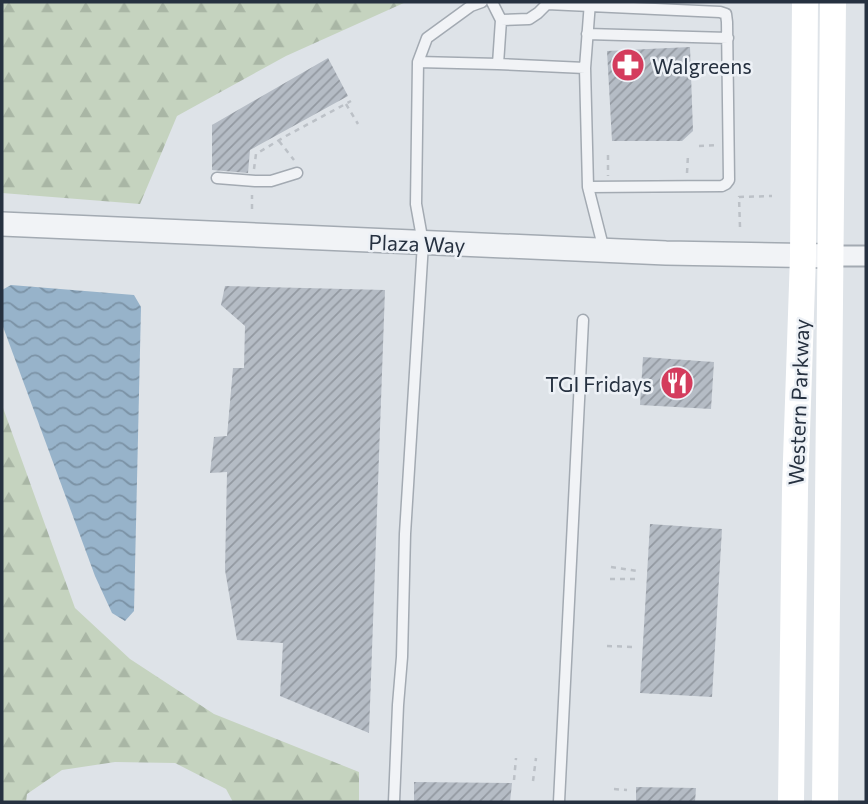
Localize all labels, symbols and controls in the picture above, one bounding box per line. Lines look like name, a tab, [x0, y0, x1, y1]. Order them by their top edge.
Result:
pharmacy icon: Walgreens	[609, 46, 647, 84]
place label: Walgreens	[652, 53, 752, 78]
street label: Plaza Way	[368, 229, 466, 257]
street label: Western Parkway	[783, 318, 813, 486]
restaurant icon: TGI Fridays	[658, 364, 696, 402]
place label: TGI Fridays	[545, 371, 652, 396]

